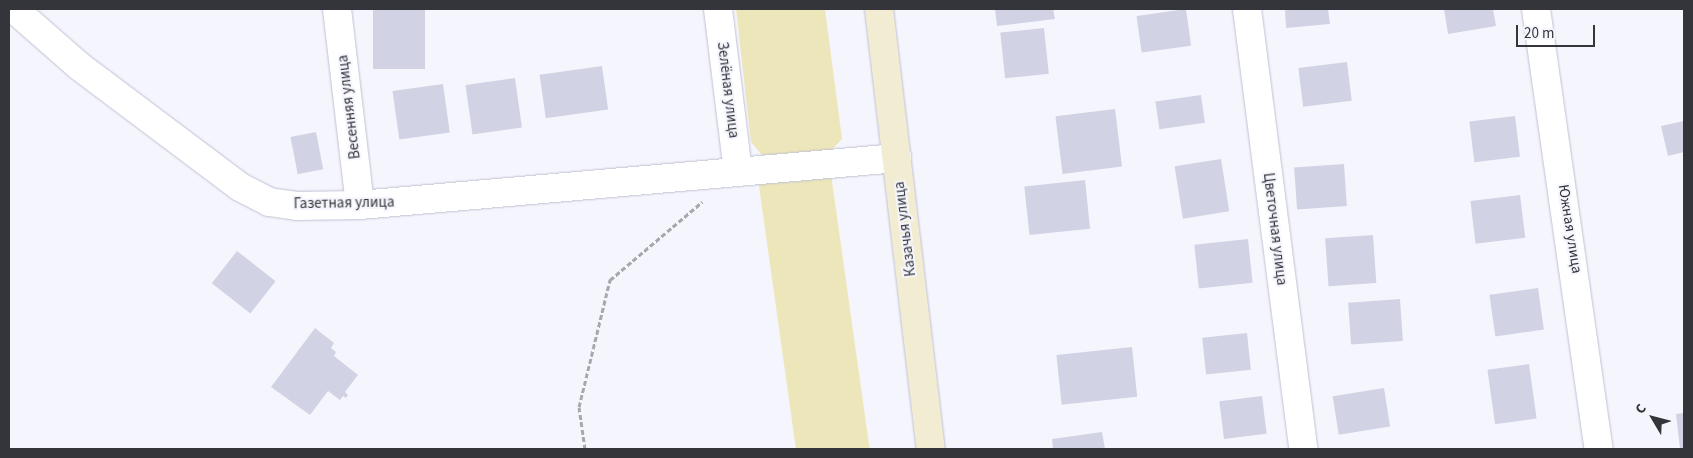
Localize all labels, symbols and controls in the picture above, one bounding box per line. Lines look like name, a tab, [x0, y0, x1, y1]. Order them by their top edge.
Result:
scale bar	[1518, 15, 1597, 47]
text: 20 m	[1524, 23, 1554, 44]
street label: Зелёная улица	[713, 41, 743, 139]
street label: Весенняя улица	[334, 54, 364, 160]
street label: Цветочная улица	[1259, 172, 1291, 286]
street label: Казачья улица	[890, 180, 920, 278]
street label: Южная улица	[1554, 183, 1586, 275]
street label: Газетная улица	[293, 193, 395, 213]
north arrow	[1628, 393, 1678, 443]
text: С	[1631, 400, 1651, 418]

